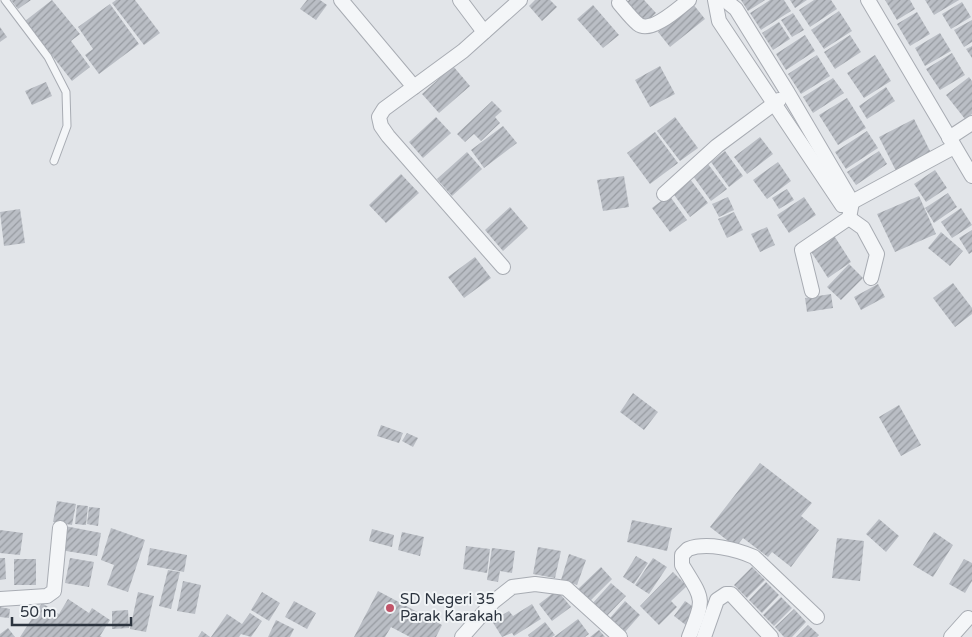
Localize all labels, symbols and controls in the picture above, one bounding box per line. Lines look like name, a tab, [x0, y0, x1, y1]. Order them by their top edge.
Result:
place label: SD Negeri 35 Parak Karakah	[400, 590, 503, 625]
scale bar	[12, 594, 131, 626]
marker: SD Negeri 35 Parak Karakah	[384, 602, 396, 614]
text: 50 m	[20, 603, 57, 621]

